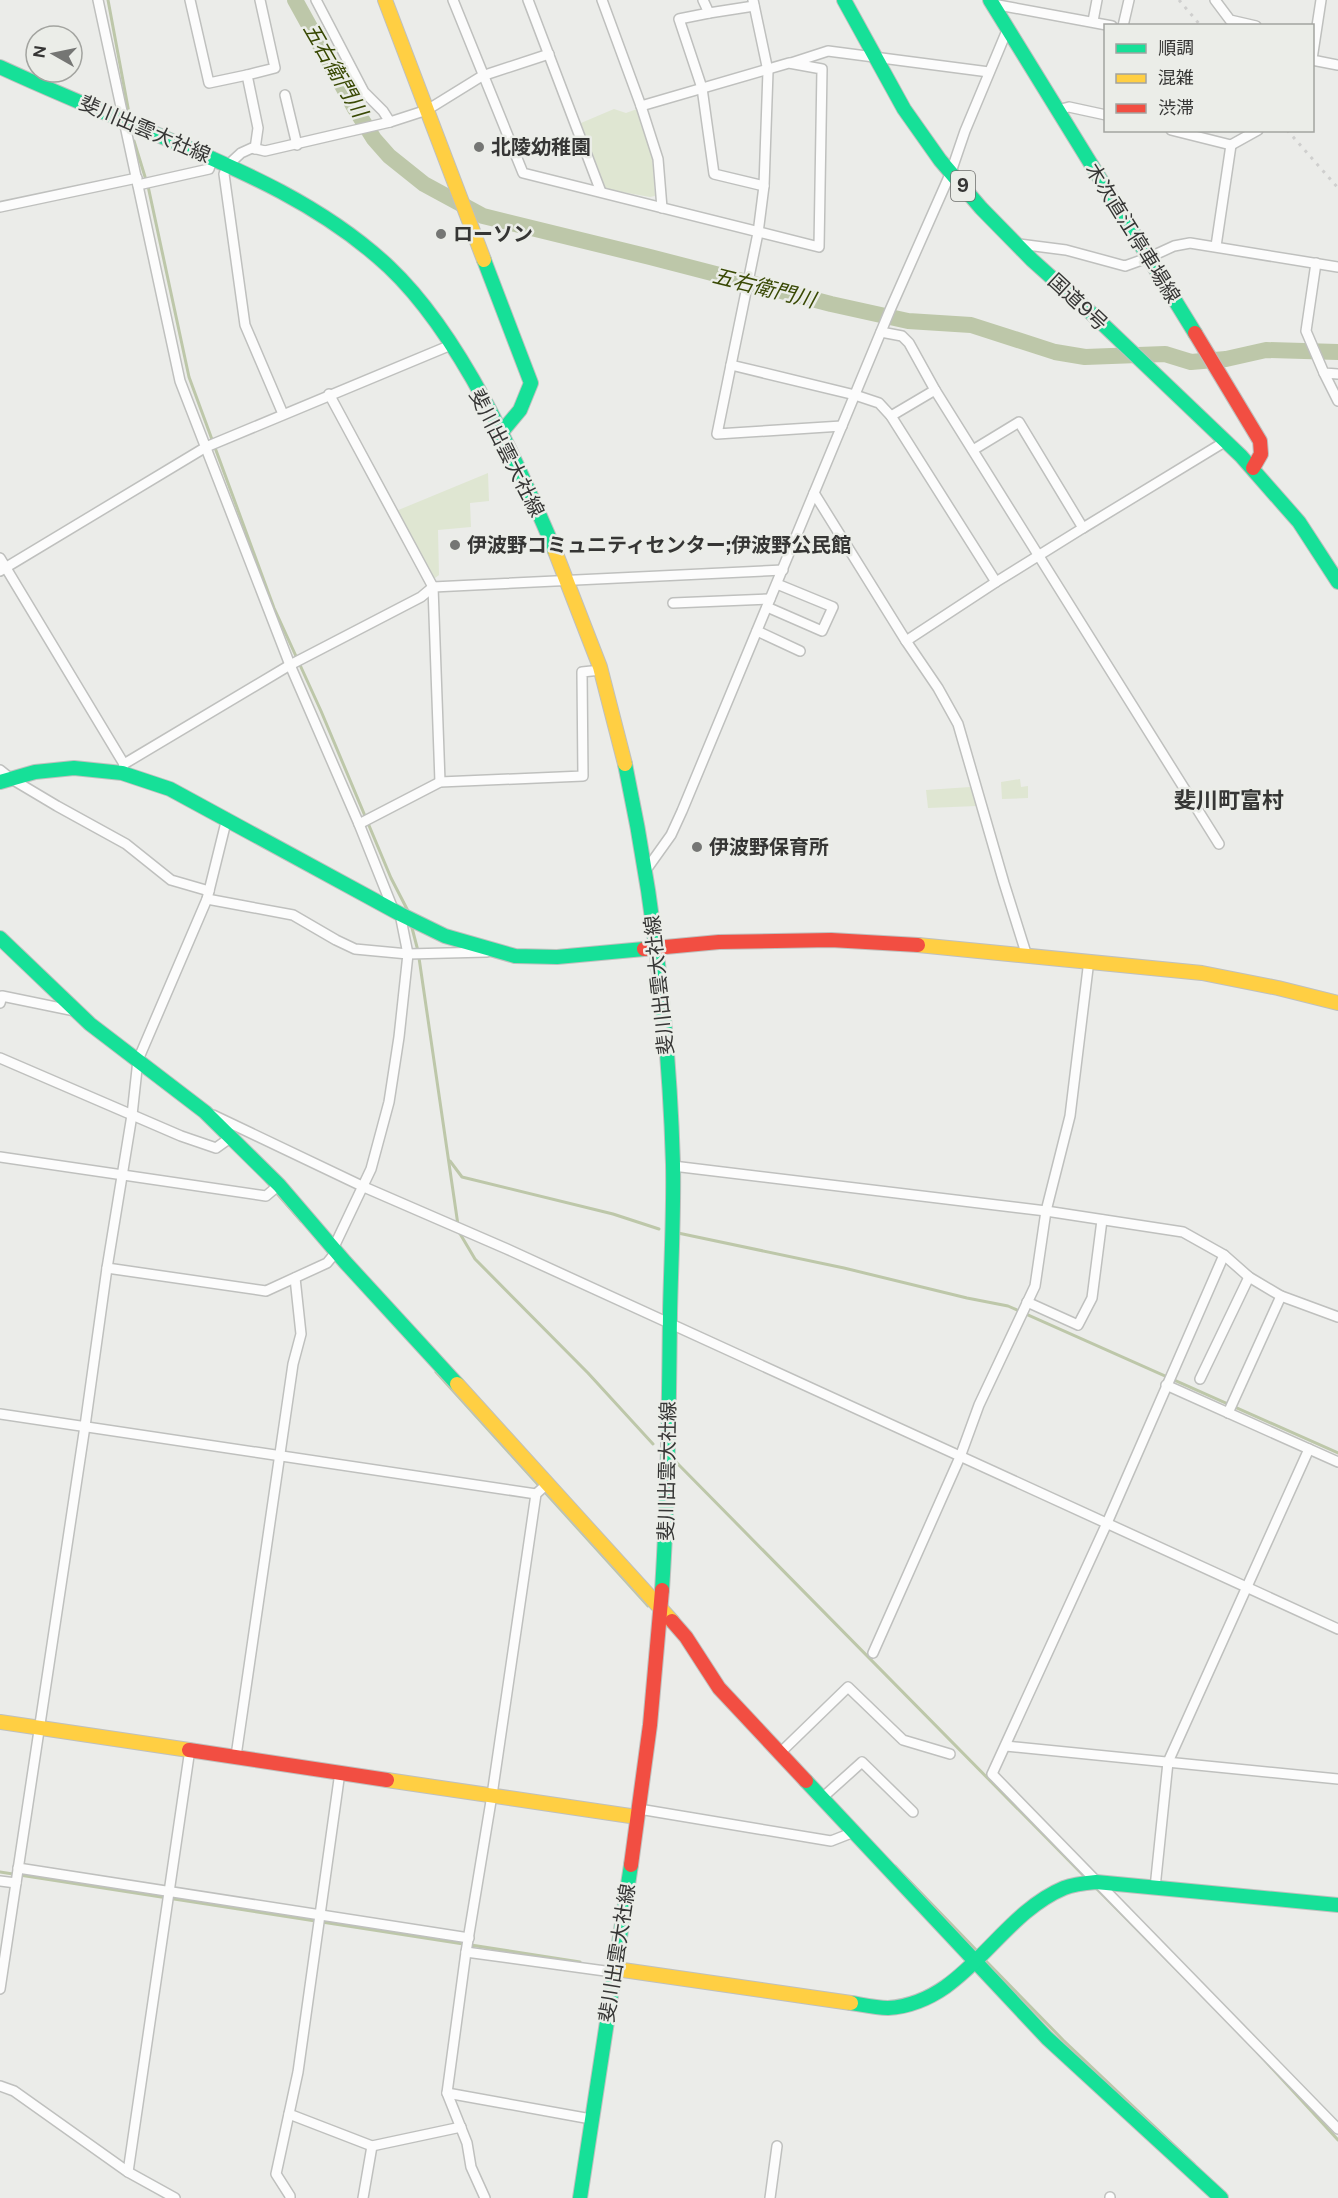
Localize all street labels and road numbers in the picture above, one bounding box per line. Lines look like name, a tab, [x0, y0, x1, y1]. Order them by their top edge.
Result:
street label: 斐川出雲大社線	[76, 91, 214, 167]
street label: 木次直江停車場線	[1080, 159, 1186, 307]
road number: 9	[951, 171, 975, 201]
street label: 国道9号	[1043, 269, 1113, 335]
street label: 斐川出雲大社線	[465, 385, 549, 521]
street label: 斐川出雲大社線	[640, 914, 678, 1056]
street label: 斐川出雲大社線	[654, 1401, 680, 1541]
street label: 斐川出雲大社線	[594, 1882, 640, 2024]

